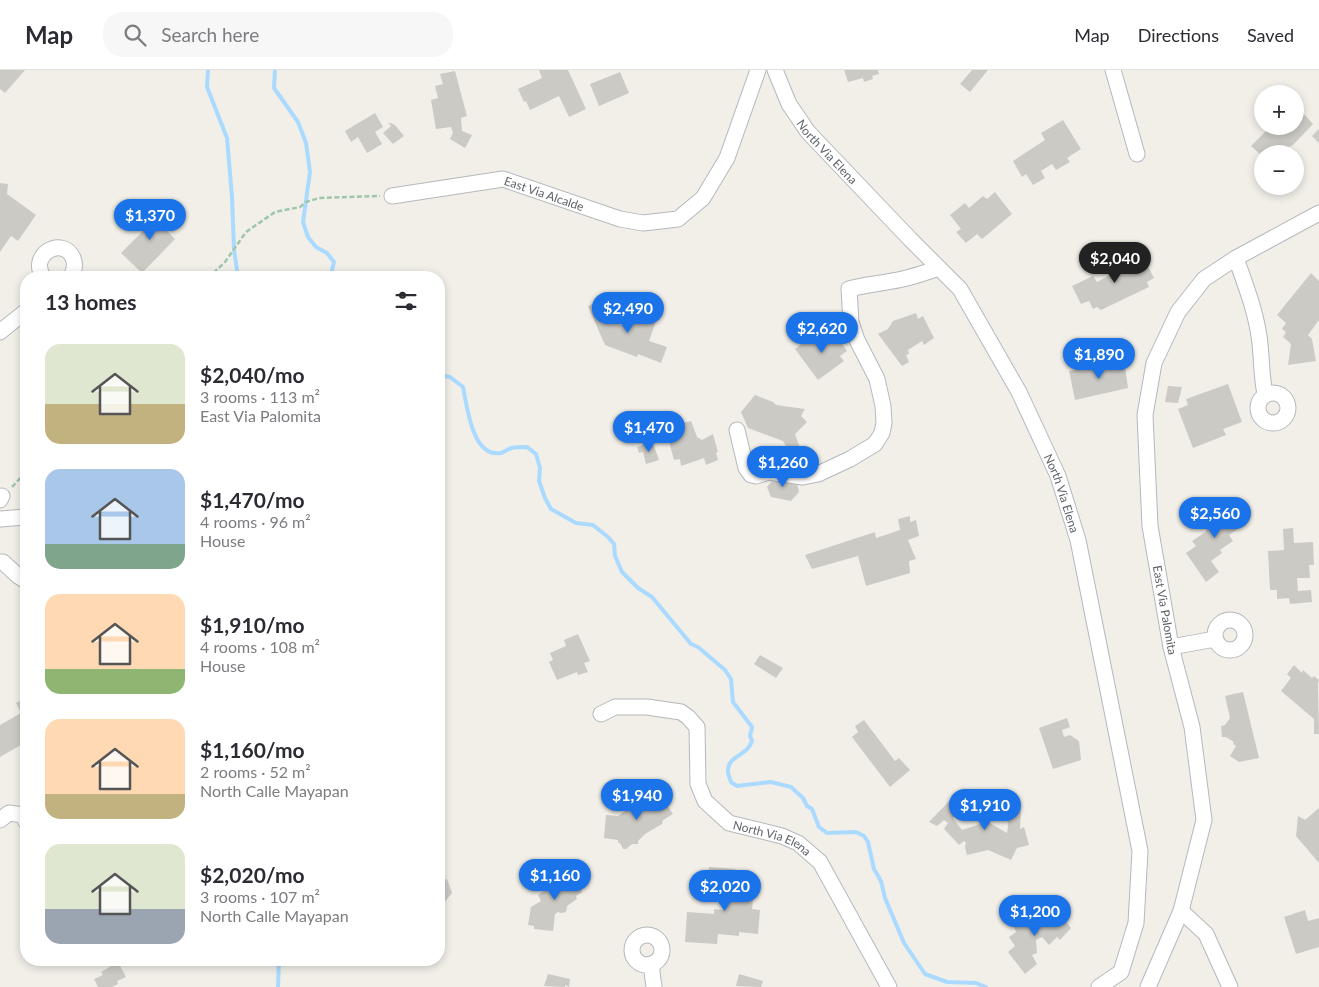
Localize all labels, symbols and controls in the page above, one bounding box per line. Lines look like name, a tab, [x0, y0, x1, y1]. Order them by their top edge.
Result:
search box	[103, 12, 453, 57]
text: Map	[25, 20, 73, 49]
icon: search	[121, 21, 149, 49]
text: Search here	[161, 23, 259, 46]
text: Map	[1074, 24, 1110, 46]
text: Directions	[1138, 24, 1219, 46]
text: Saved	[1247, 24, 1294, 46]
map controls	[1254, 85, 1304, 195]
button: +	[1254, 85, 1304, 135]
street label: North Via Elena	[794, 116, 861, 187]
button: −	[1254, 145, 1304, 195]
street label: East Via Alcalde	[503, 173, 586, 214]
pin: $1,370	[109, 198, 191, 241]
text: $1,370	[125, 205, 175, 224]
pin: $2,040	[1074, 242, 1156, 284]
text: $2,040	[1090, 248, 1140, 267]
icon: filters	[392, 287, 420, 315]
text: 13 homes	[45, 289, 136, 314]
pin: $2,490	[587, 292, 669, 334]
text: $2,490	[603, 298, 653, 317]
pin: $2,620	[781, 312, 863, 354]
text: $2,620	[797, 318, 847, 337]
pin: $1,890	[1058, 338, 1140, 380]
text: $1,890	[1074, 344, 1124, 363]
text: $2,040/mo	[200, 362, 305, 387]
icon: home	[85, 364, 145, 424]
text: 3 rooms · 113 m²	[200, 387, 320, 406]
text: East Via Palomita	[200, 406, 321, 425]
pin: $1,470	[608, 410, 690, 453]
text: $1,470	[624, 417, 674, 436]
pin: $1,260	[742, 446, 824, 488]
street label: North Via Elena	[1041, 451, 1083, 534]
text: $1,260	[758, 452, 808, 471]
text: $1,470/mo	[200, 487, 305, 512]
icon: home	[85, 489, 145, 549]
pin: $2,560	[1174, 496, 1256, 539]
text: $2,560	[1190, 503, 1240, 522]
text: 4 rooms · 96 m²	[200, 512, 311, 531]
text: House	[200, 531, 245, 550]
street label: East Via Palomita	[1150, 564, 1180, 656]
text: $1,910/mo	[200, 612, 305, 637]
icon: home	[85, 614, 145, 674]
text: 4 rooms · 108 m²	[200, 637, 320, 656]
text: House	[200, 656, 245, 675]
text: $1,160/mo	[200, 737, 305, 762]
icon: home	[85, 739, 145, 799]
text: 2 rooms · 52 m²	[200, 762, 311, 781]
pin: $1,940	[596, 778, 678, 821]
text: North Calle Mayapan	[200, 781, 349, 800]
text: $1,940	[612, 785, 662, 804]
pin: $1,910	[944, 788, 1026, 831]
text: $1,910	[960, 795, 1010, 814]
street label: North Via Elena	[732, 817, 814, 859]
pin: $1,160	[514, 858, 596, 901]
text: $2,020/mo	[200, 862, 305, 887]
icon: home	[85, 864, 145, 924]
text: $1,160	[530, 865, 580, 884]
pin: $2,020	[684, 870, 766, 912]
text: $2,020	[700, 876, 750, 895]
text: 3 rooms · 107 m²	[200, 887, 320, 906]
pin: $1,200	[994, 894, 1076, 937]
text: $1,200	[1010, 901, 1060, 920]
text: North Calle Mayapan	[200, 906, 349, 925]

